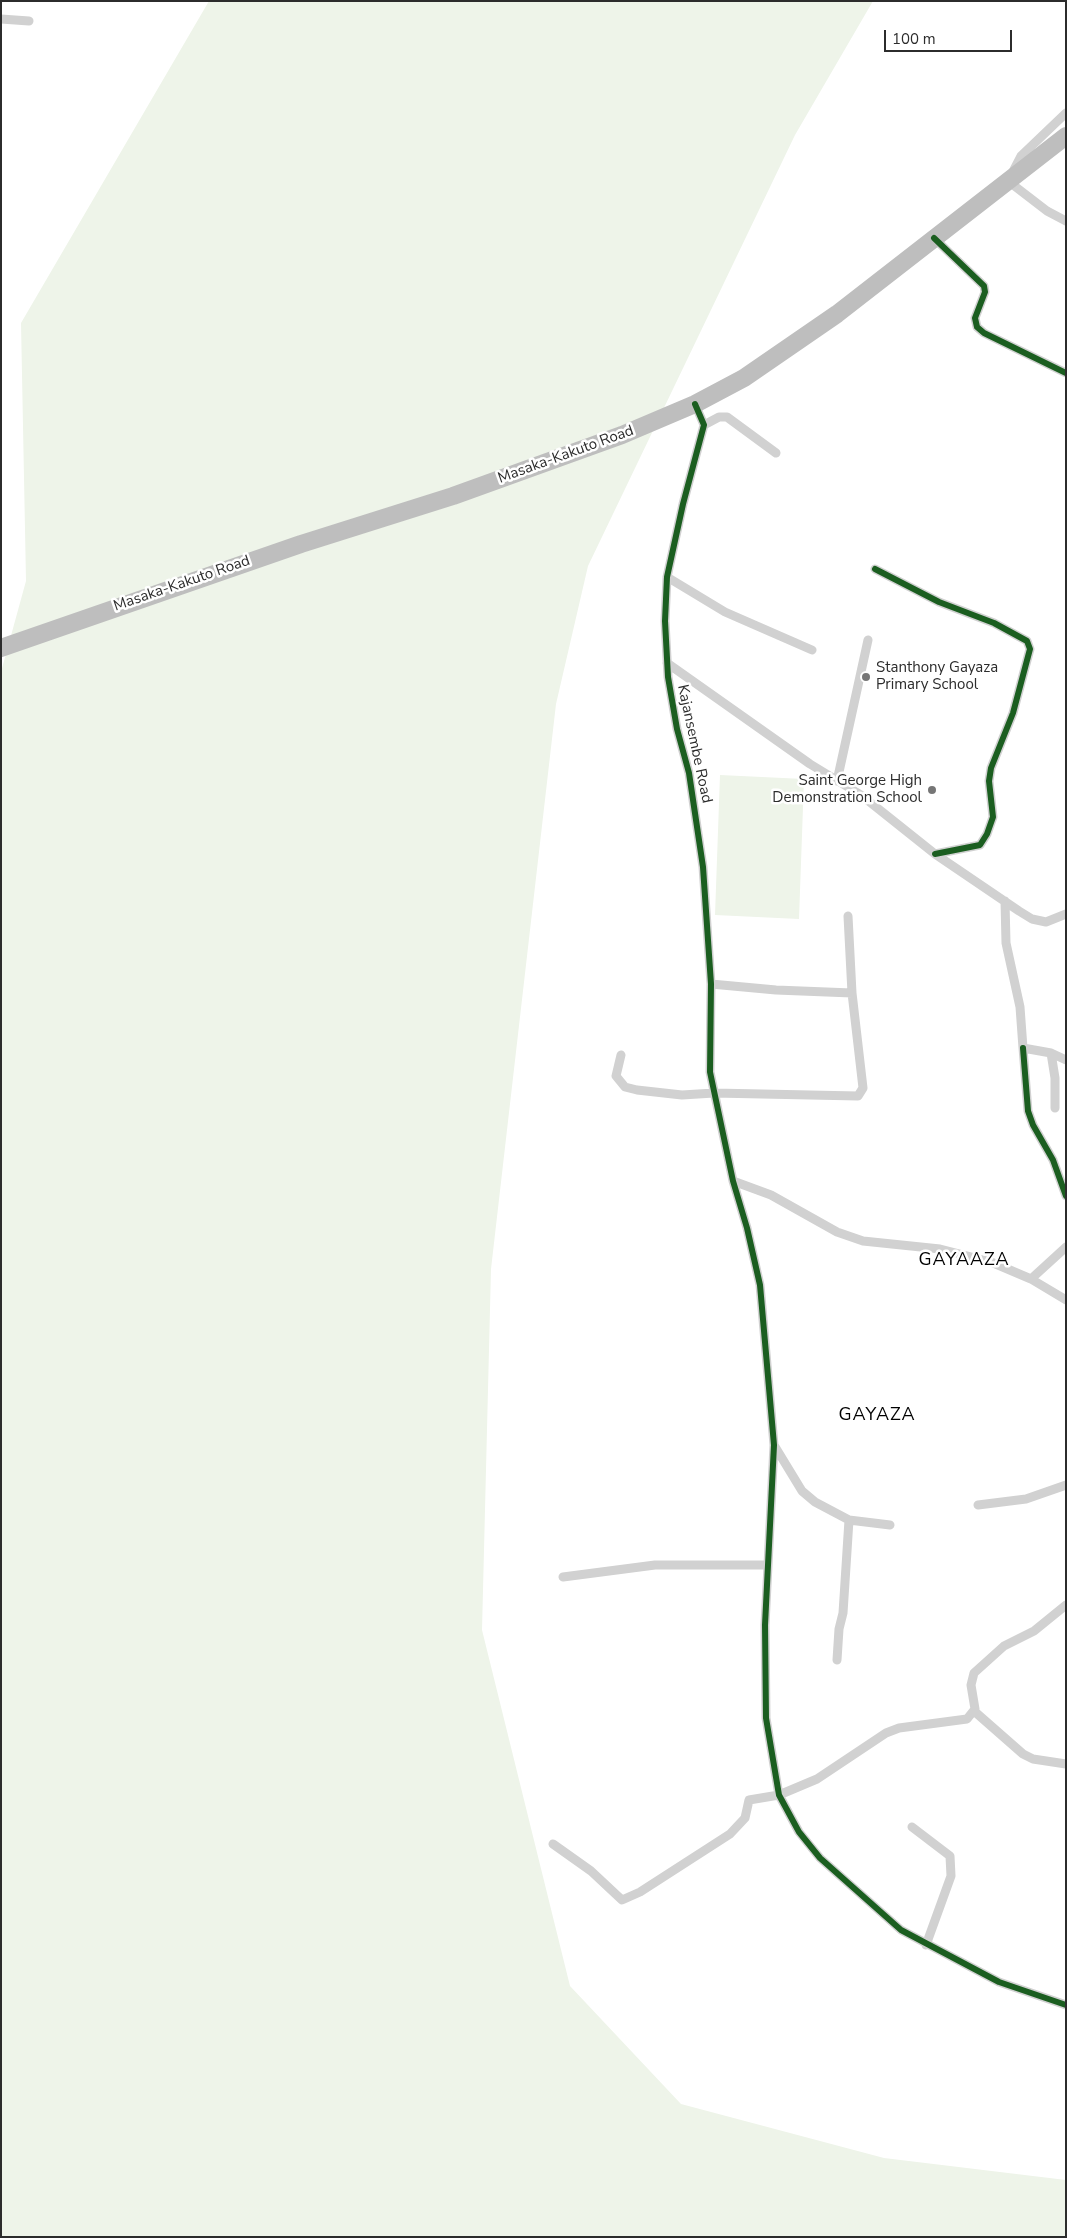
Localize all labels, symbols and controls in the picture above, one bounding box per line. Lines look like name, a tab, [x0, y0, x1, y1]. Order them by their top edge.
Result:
scale bar	[887, 20, 1014, 52]
text: 100 m	[892, 29, 936, 49]
street label: Masaka-Kakuto Road	[496, 422, 636, 488]
street label: Masaka-Kakuto Road	[111, 552, 253, 616]
place label: Stanthony Gayaza Primary School	[876, 659, 998, 694]
marker: Stanthony Gayaza Primary School	[860, 671, 872, 683]
street label: Kajansembe Road	[673, 683, 715, 805]
place label: Saint George High Demonstration School	[772, 772, 922, 807]
marker: Saint George High Demonstration School	[926, 784, 938, 796]
district label: GAYAAZA	[918, 1250, 1010, 1272]
district label: GAYAZA	[838, 1405, 916, 1427]

